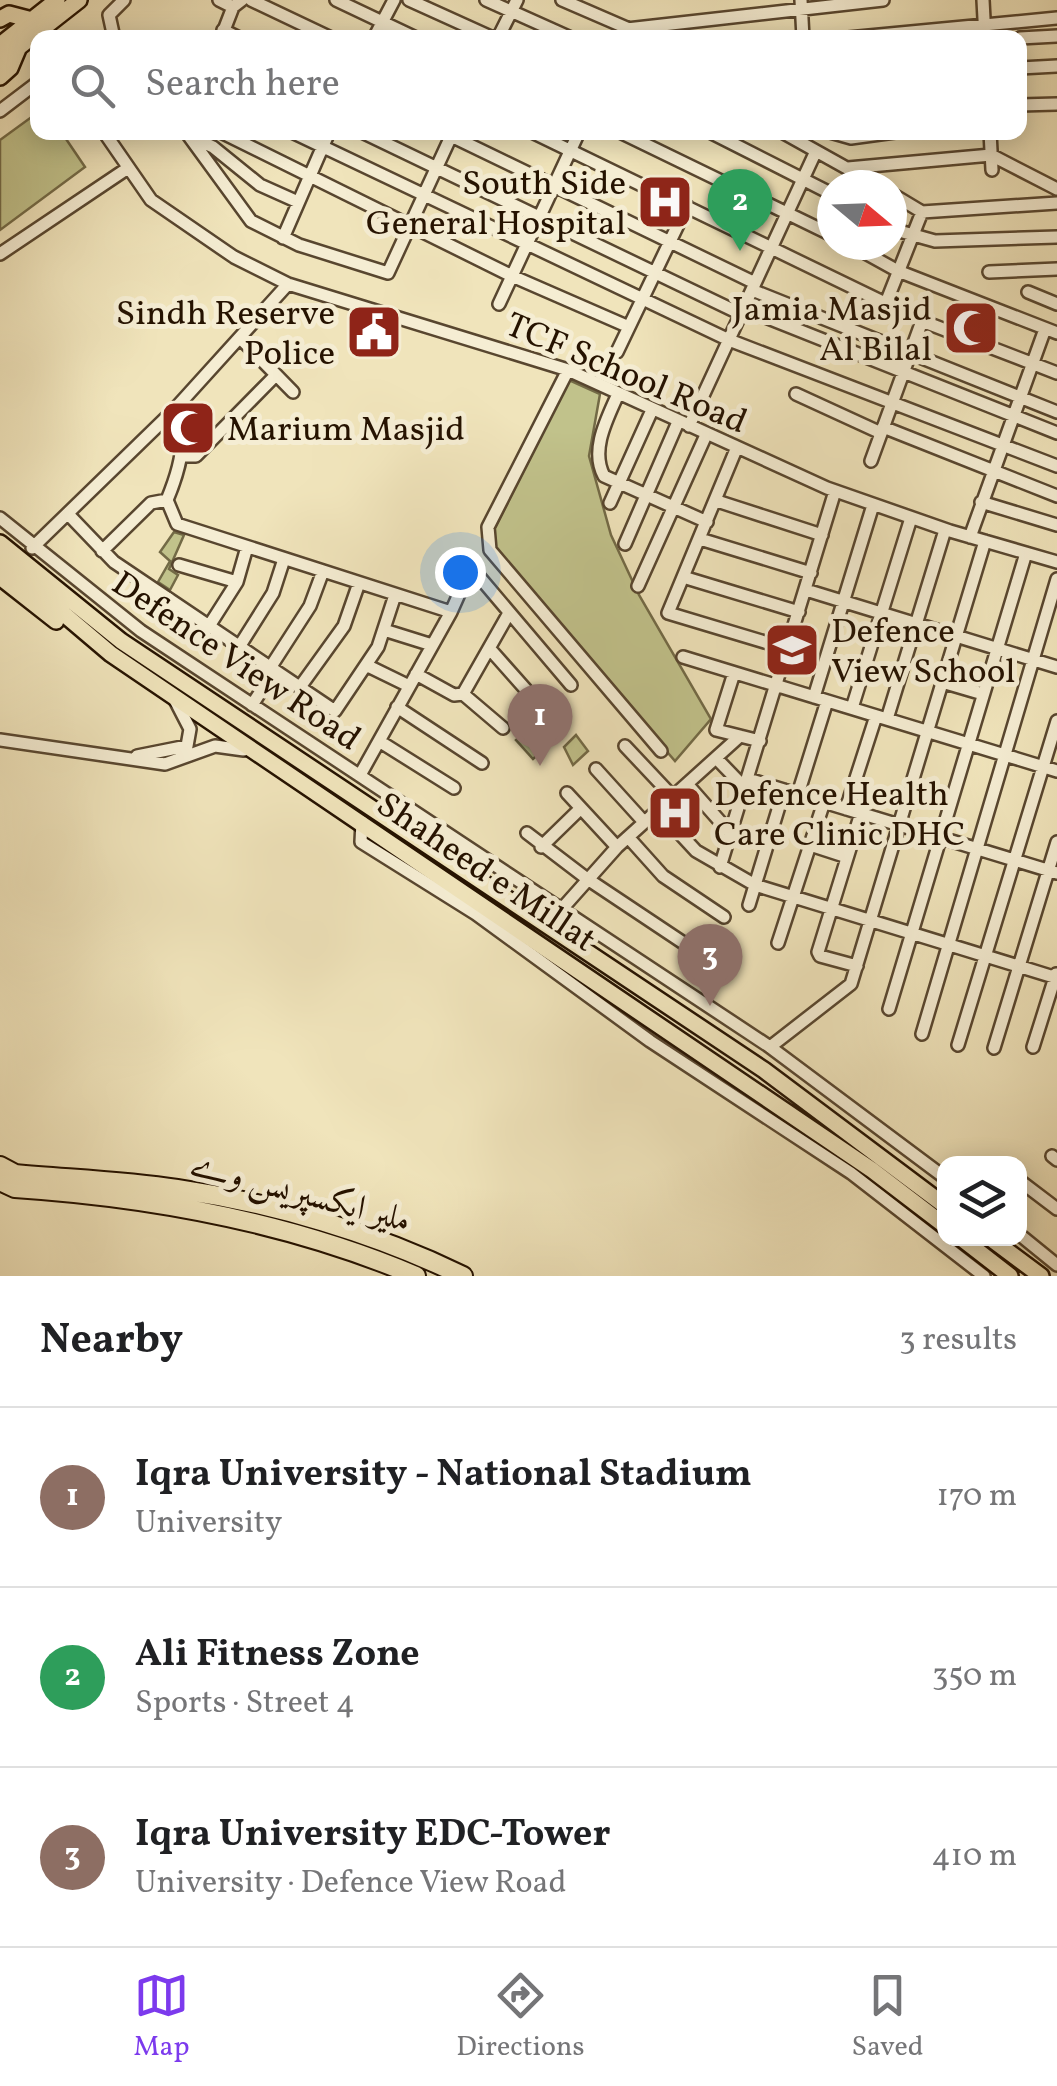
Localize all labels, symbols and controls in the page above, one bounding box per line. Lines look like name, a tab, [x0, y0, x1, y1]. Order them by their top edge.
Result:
search box	[30, 30, 1027, 140]
icon: search	[65, 58, 120, 113]
text: Search here	[145, 59, 340, 112]
place label: South Side General Hospital	[366, 161, 626, 249]
pin: 2	[708, 168, 772, 251]
north arrow	[817, 170, 907, 260]
hospital icon: South Side General Hospital	[635, 172, 695, 232]
place label: Jamia Masjid Al Bilal	[732, 287, 932, 375]
place label: Sindh Reserve Police	[116, 291, 335, 379]
mosque icon: Jamia Masjid Al Bilal	[941, 298, 1001, 358]
public building icon: Sindh Reserve Police	[344, 302, 404, 362]
street label: TCF School Road	[498, 302, 754, 447]
mosque icon: Marium Masjid	[158, 398, 218, 458]
place label: Marium Masjid	[227, 407, 465, 455]
your location	[435, 547, 486, 598]
street label: Defence View Road	[101, 561, 369, 764]
place label: Defence View School	[831, 609, 1015, 697]
school or university icon: Defence View School	[762, 620, 822, 680]
pin: 1	[508, 684, 572, 766]
place label: Defence Health Care Clinic DHC	[714, 772, 965, 860]
street label: Shaheed e Millat	[366, 782, 605, 965]
hospital icon: Defence Health Care Clinic DHC	[645, 783, 705, 843]
pin: 3	[678, 924, 742, 1006]
street label: ملیر ایکسپریس وے	[185, 1141, 416, 1246]
map controls	[937, 1156, 1027, 1246]
button: layers	[937, 1156, 1027, 1246]
text: Nearby	[40, 1312, 183, 1371]
text: 3 results	[899, 1319, 1017, 1363]
text: Iqra University - National Stadium	[135, 1449, 752, 1502]
text: 1	[66, 1475, 79, 1519]
text: 170 m	[936, 1475, 1017, 1519]
text: University	[135, 1502, 282, 1546]
text: Ali Fitness Zone	[135, 1629, 420, 1682]
text: 2	[64, 1655, 81, 1699]
text: 350 m	[932, 1655, 1017, 1699]
text: Sports · Street 4	[135, 1682, 355, 1726]
text: Iqra University EDC-Tower	[135, 1809, 611, 1862]
text: 3	[64, 1835, 81, 1879]
text: 410 m	[932, 1835, 1017, 1879]
text: University · Defence View Road	[135, 1862, 566, 1906]
tab: Map	[133, 1968, 189, 2067]
tab: Directions	[456, 1968, 585, 2067]
tab: Saved	[851, 1968, 924, 2067]

